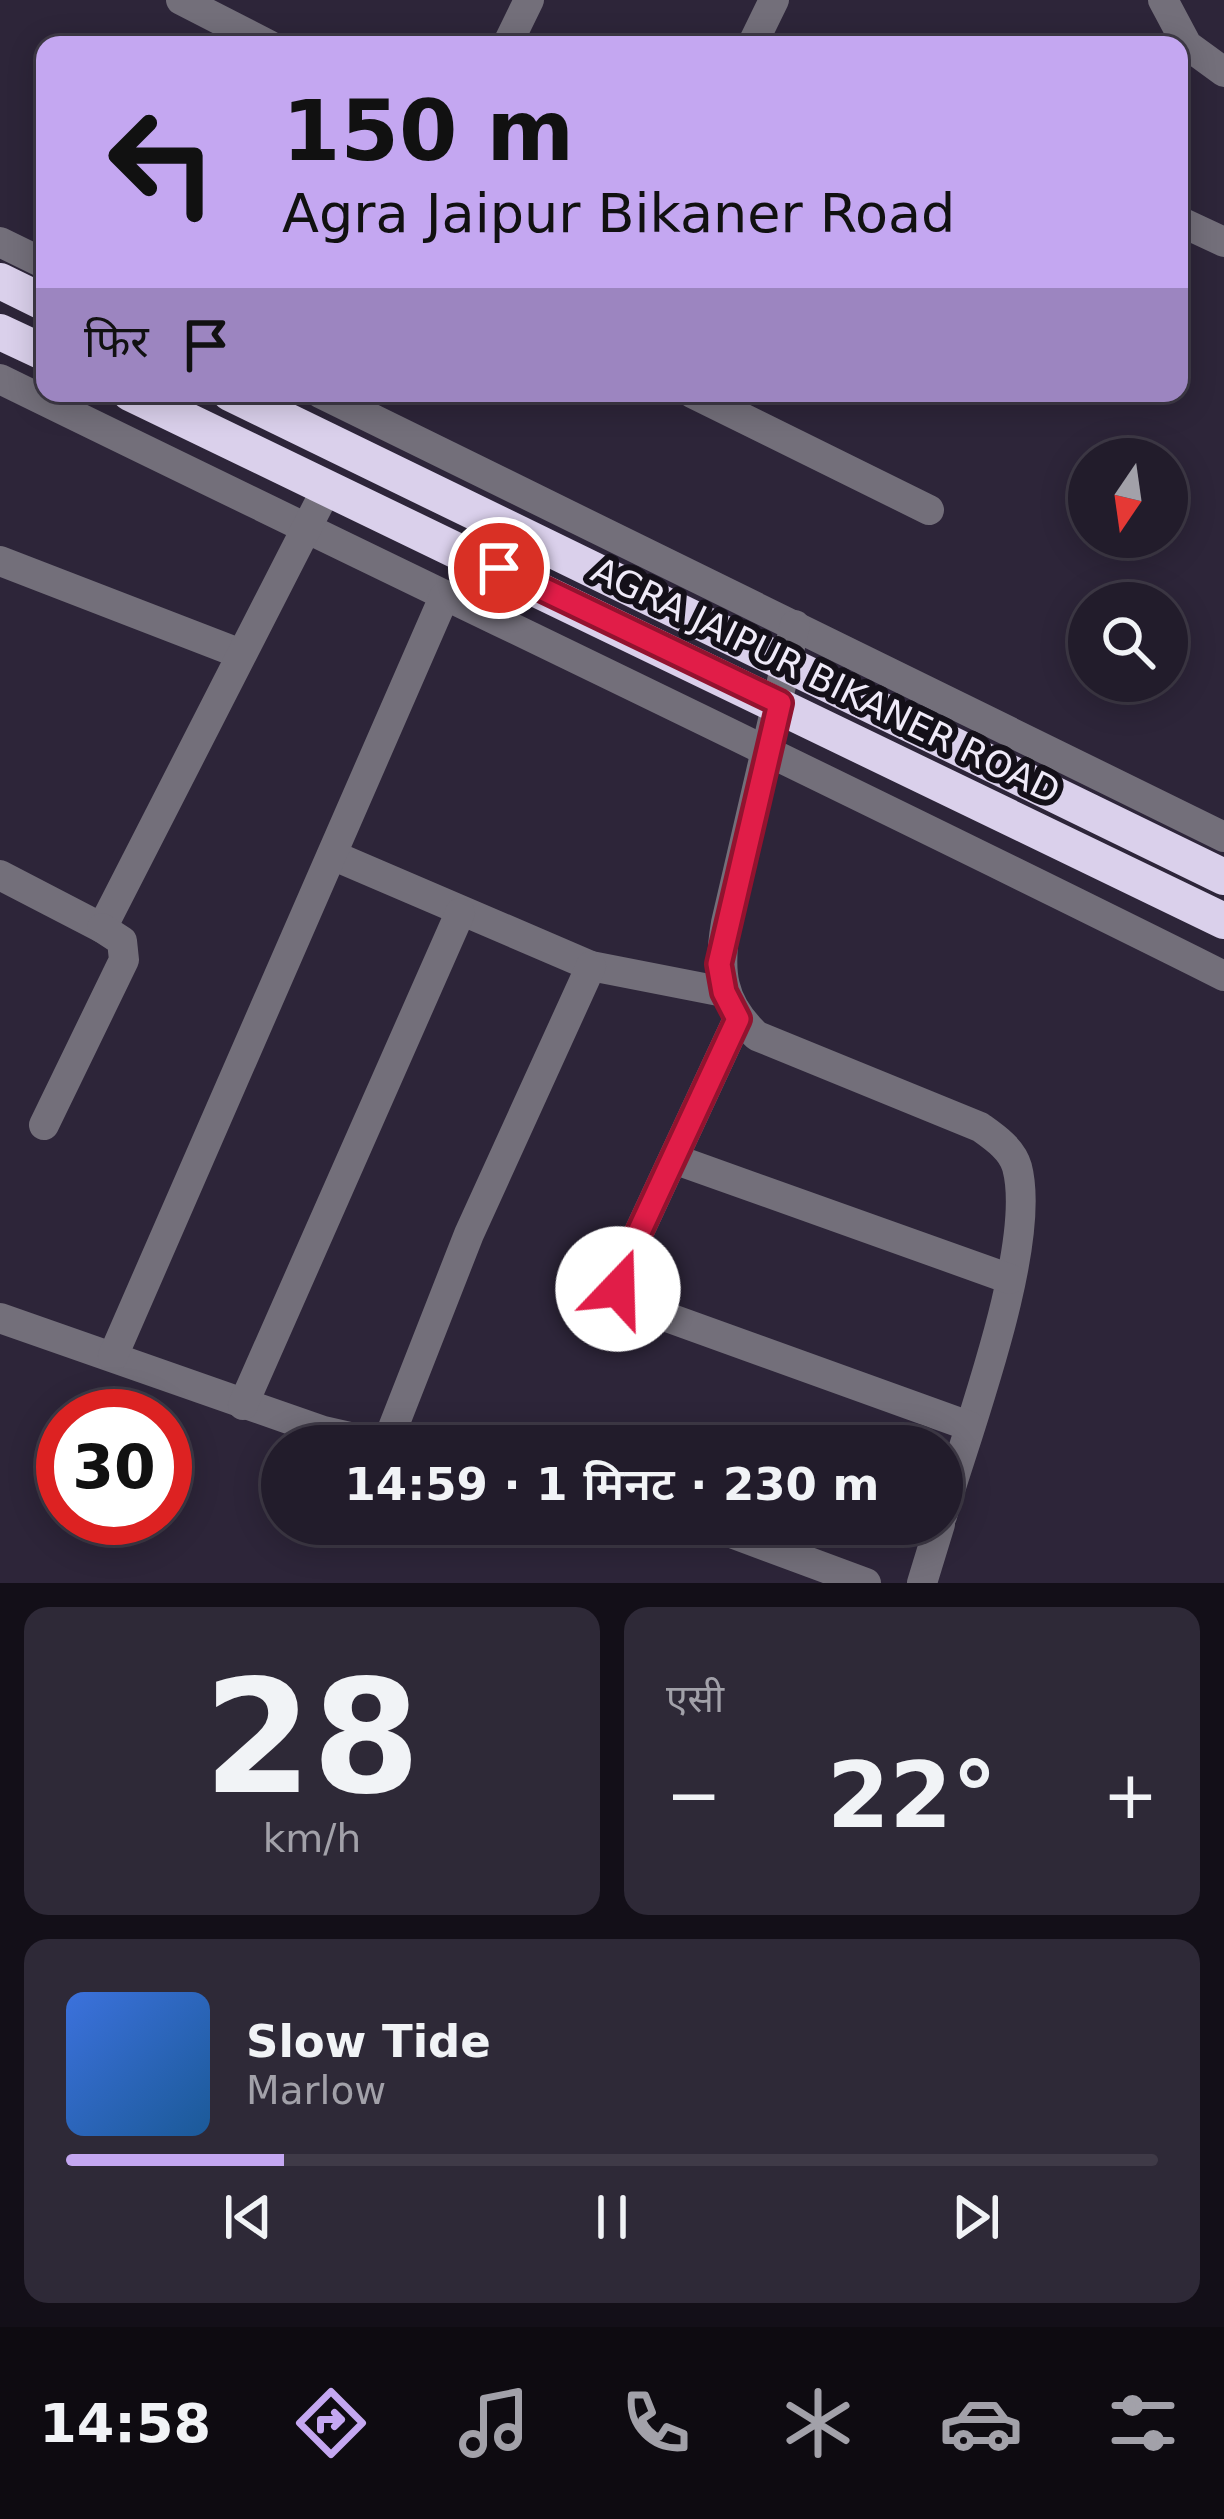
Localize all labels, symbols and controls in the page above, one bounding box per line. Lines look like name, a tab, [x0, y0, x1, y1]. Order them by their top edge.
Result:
text: 150 m	[282, 82, 574, 180]
icon: left	[84, 84, 240, 240]
text: Agra Jaipur Bikaner Road	[282, 182, 955, 245]
icon: arrive	[173, 312, 239, 378]
text: फिर	[84, 315, 149, 368]
north arrow	[1068, 438, 1188, 558]
map controls	[1068, 438, 1188, 702]
pin	[448, 517, 550, 619]
icon: arrive	[466, 535, 532, 601]
street label: AGRA JAIPUR BIKANER ROAD	[585, 549, 1066, 812]
button: search	[1068, 582, 1188, 702]
position arrow	[555, 1226, 681, 1352]
speed limit sign: 30	[36, 1389, 192, 1545]
text: 14:59 · 1 मिनट · 230 m	[345, 1458, 879, 1511]
text: 28	[203, 1647, 421, 1829]
text: एसी	[666, 1676, 724, 1721]
text: 22°	[827, 1743, 997, 1848]
text: −	[666, 1757, 721, 1834]
text: +	[1103, 1757, 1158, 1834]
text: km/h	[263, 1816, 361, 1861]
text: Slow Tide	[246, 2015, 491, 2068]
text: Marlow	[246, 2068, 386, 2113]
icon: previous	[215, 2184, 281, 2250]
icon: pause	[579, 2184, 645, 2250]
icon: next	[943, 2184, 1009, 2250]
icon: directions	[289, 2381, 373, 2465]
icon: music	[452, 2381, 536, 2465]
icon: phone	[614, 2381, 698, 2465]
icon: climate	[776, 2381, 860, 2465]
icon: car	[939, 2381, 1023, 2465]
icon: filters	[1101, 2381, 1185, 2465]
text: 14:58	[39, 2392, 211, 2455]

